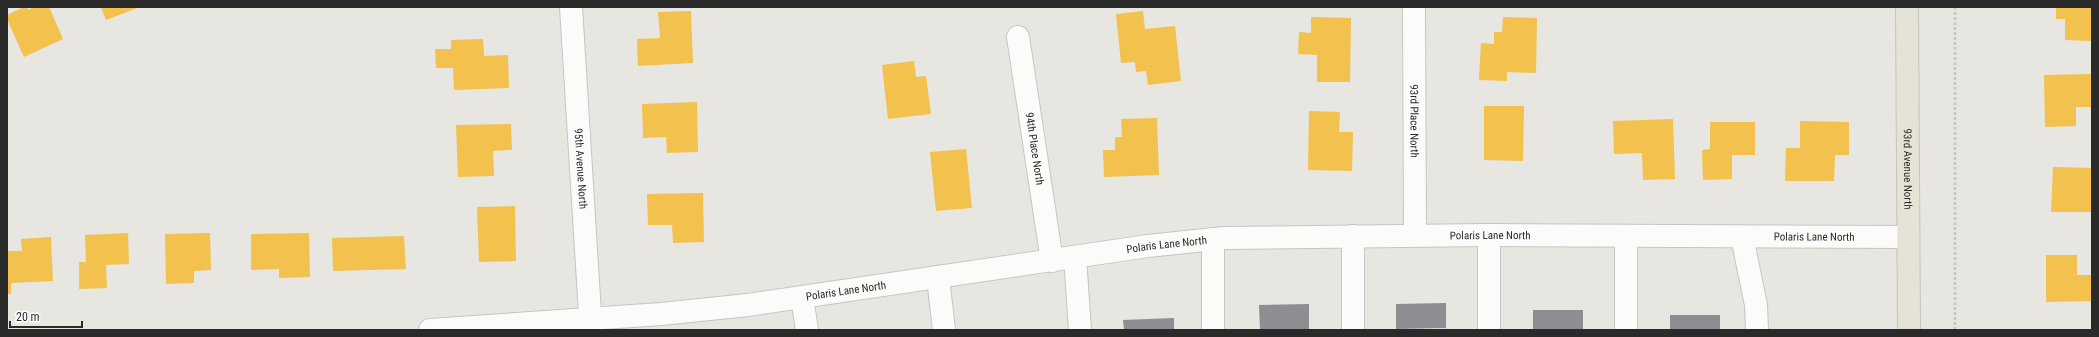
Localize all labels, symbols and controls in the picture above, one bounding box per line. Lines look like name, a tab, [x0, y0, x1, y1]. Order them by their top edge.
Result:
street label: 93rd Place North	[1408, 84, 1421, 158]
street label: 94th Place North	[1023, 112, 1047, 186]
street label: 95th Avenue North	[572, 128, 590, 209]
street label: 93rd Avenue North	[1901, 129, 1915, 209]
street label: Polaris Lane North	[1450, 228, 1531, 242]
street label: Polaris Lane North	[1774, 230, 1855, 243]
street label: Polaris Lane North	[1125, 233, 1207, 256]
street label: Polaris Lane North	[805, 278, 887, 303]
scale bar	[10, 303, 82, 329]
text: 20 m	[16, 310, 40, 324]

